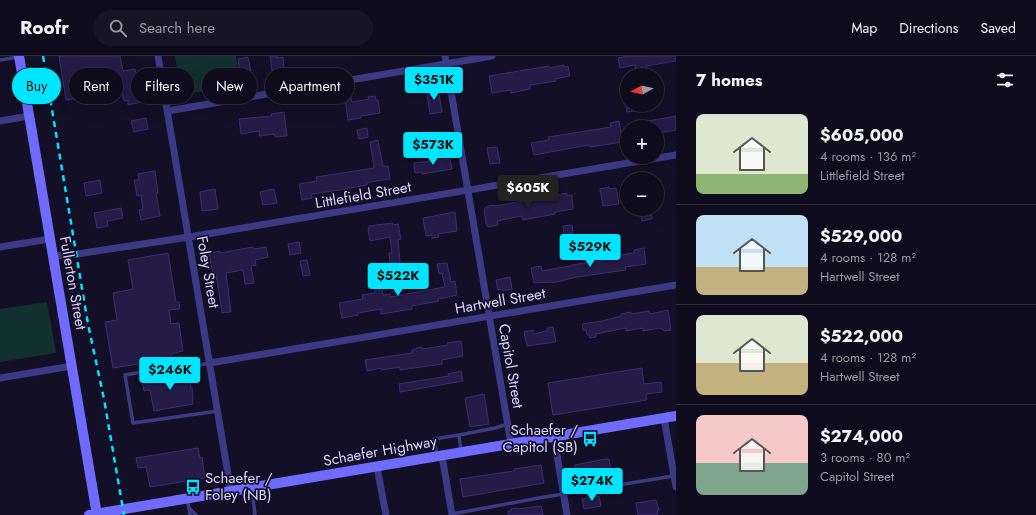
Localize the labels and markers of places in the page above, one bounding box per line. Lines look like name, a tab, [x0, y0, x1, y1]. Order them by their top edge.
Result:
pin: $351K	[406, 67, 462, 101]
pin: $573K	[405, 132, 461, 166]
pin: $605K	[500, 175, 556, 209]
pin: $529K	[562, 234, 618, 268]
pin: $522K	[370, 263, 426, 297]
pin: $246K	[142, 357, 198, 391]
place label: Schaefer / Capitol (SB)	[502, 419, 578, 458]
bus stop icon: Schaefer / Capitol (SB)	[581, 430, 599, 448]
place label: Schaefer / Foley (NB)	[205, 467, 273, 506]
pin: $274K	[564, 468, 620, 502]
bus stop icon: Schaefer / Foley (NB)	[184, 478, 202, 496]

